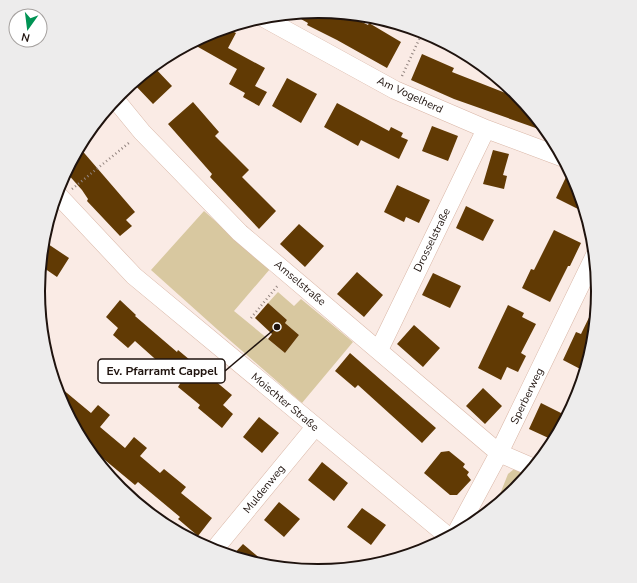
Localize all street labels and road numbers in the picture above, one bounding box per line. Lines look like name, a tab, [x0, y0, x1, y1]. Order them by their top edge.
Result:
street label: Am Vogelherd	[375, 73, 445, 117]
street label: Drosselstraße	[410, 205, 454, 274]
street label: Amselstraße	[271, 257, 329, 309]
street label: Sperberweg	[507, 365, 547, 427]
street label: Moischter Straße	[248, 369, 322, 435]
street label: Muldenweg	[240, 461, 288, 517]

